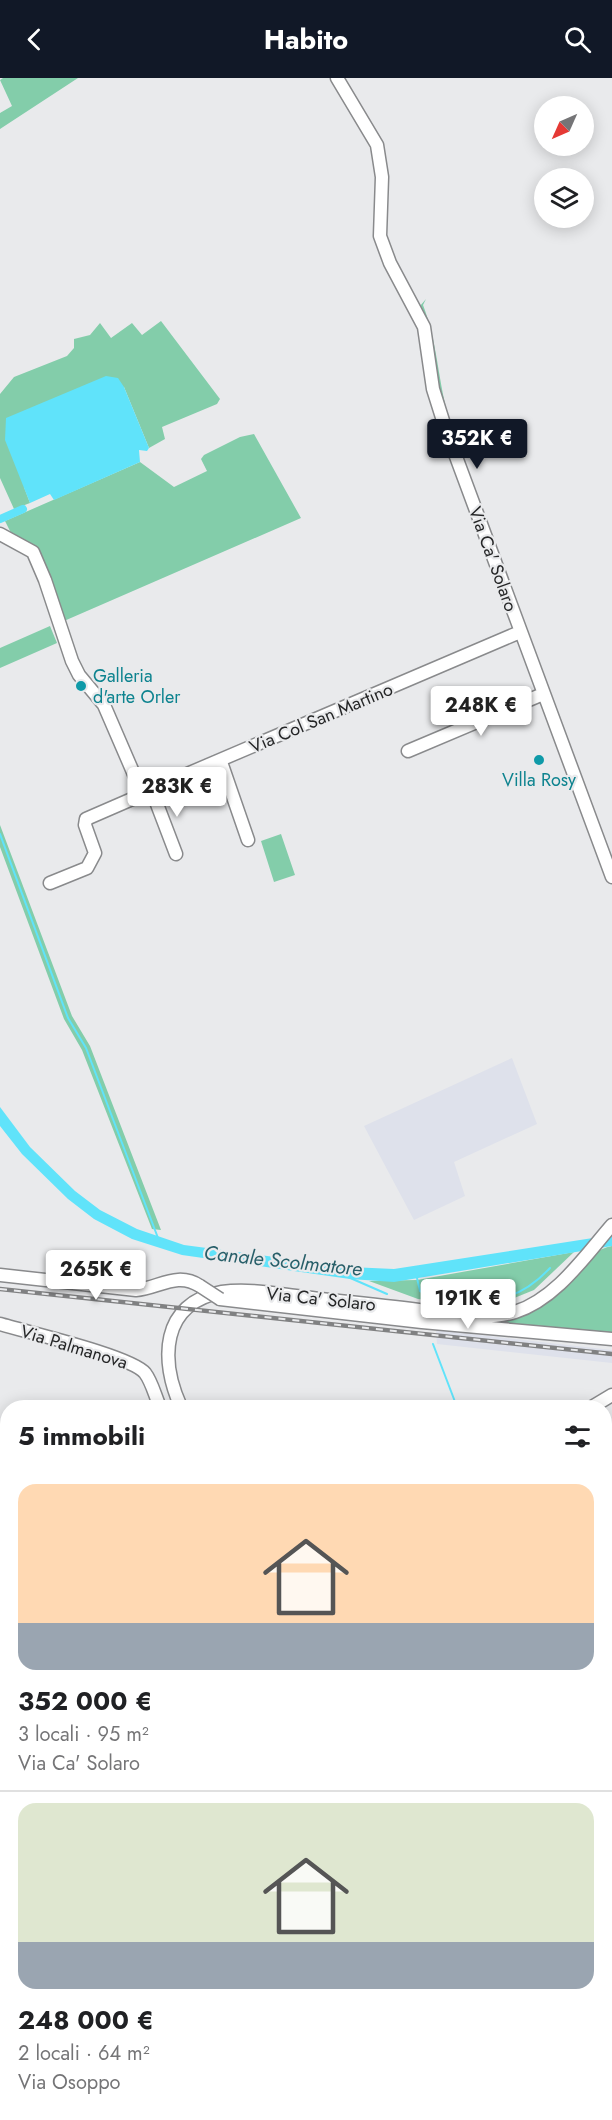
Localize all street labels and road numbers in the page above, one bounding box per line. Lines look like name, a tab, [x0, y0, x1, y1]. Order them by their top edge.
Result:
street label: Via Ca' Solaro	[462, 503, 524, 615]
street label: Via Col San Martino	[245, 676, 397, 760]
street label: Via Ca' Solaro	[265, 1280, 377, 1318]
street label: Via Palmanova	[17, 1318, 131, 1376]

